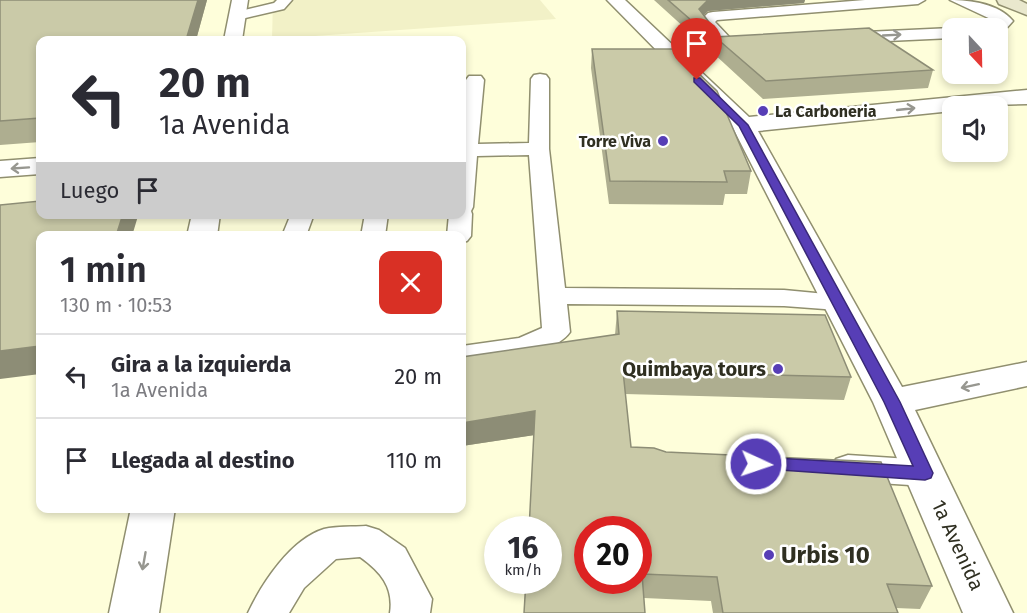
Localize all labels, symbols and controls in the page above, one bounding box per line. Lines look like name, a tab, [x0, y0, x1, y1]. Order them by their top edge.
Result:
pin	[671, 18, 722, 80]
north arrow	[942, 18, 1008, 84]
map controls	[942, 18, 1008, 162]
icon: arrive	[680, 27, 713, 60]
one-way arrow	[881, 30, 901, 41]
text: 20 m	[159, 58, 251, 108]
icon: left	[60, 60, 138, 138]
button: sound	[942, 96, 1008, 162]
place label: La Carboneria	[775, 102, 877, 121]
one-way arrow	[895, 103, 915, 114]
marker: La Carboneria	[756, 104, 770, 118]
text: 1a Avenida	[159, 109, 290, 141]
place label: Torre Viva	[579, 132, 651, 151]
marker: Torre Viva	[656, 134, 670, 148]
one-way arrow	[11, 162, 31, 173]
icon: arrive	[131, 174, 164, 207]
text: Luego	[60, 177, 119, 204]
text: 1 min	[60, 248, 147, 292]
button: close	[379, 251, 442, 314]
text: 130 m · 10:53	[60, 293, 172, 317]
text: Gira a la izquierda	[111, 351, 291, 378]
place label: Quimbaya tours	[622, 357, 766, 381]
icon: left	[60, 360, 93, 393]
marker: Quimbaya tours	[771, 362, 785, 376]
text: 20 m	[394, 363, 442, 390]
text: 1a Avenida	[111, 378, 208, 402]
one-way arrow	[960, 381, 980, 392]
position arrow	[724, 432, 788, 496]
icon: arrive	[60, 444, 93, 477]
text: Llegada al destino	[111, 447, 295, 474]
text: 110 m	[386, 447, 442, 474]
street label: 1a Avenida	[927, 496, 989, 594]
speed limit sign: 20	[574, 516, 652, 594]
text: 16	[508, 530, 538, 566]
place label: Urbis 10	[781, 541, 870, 569]
marker: Urbis 10	[762, 548, 776, 562]
one-way arrow	[138, 550, 149, 570]
text: km/h	[504, 561, 542, 579]

